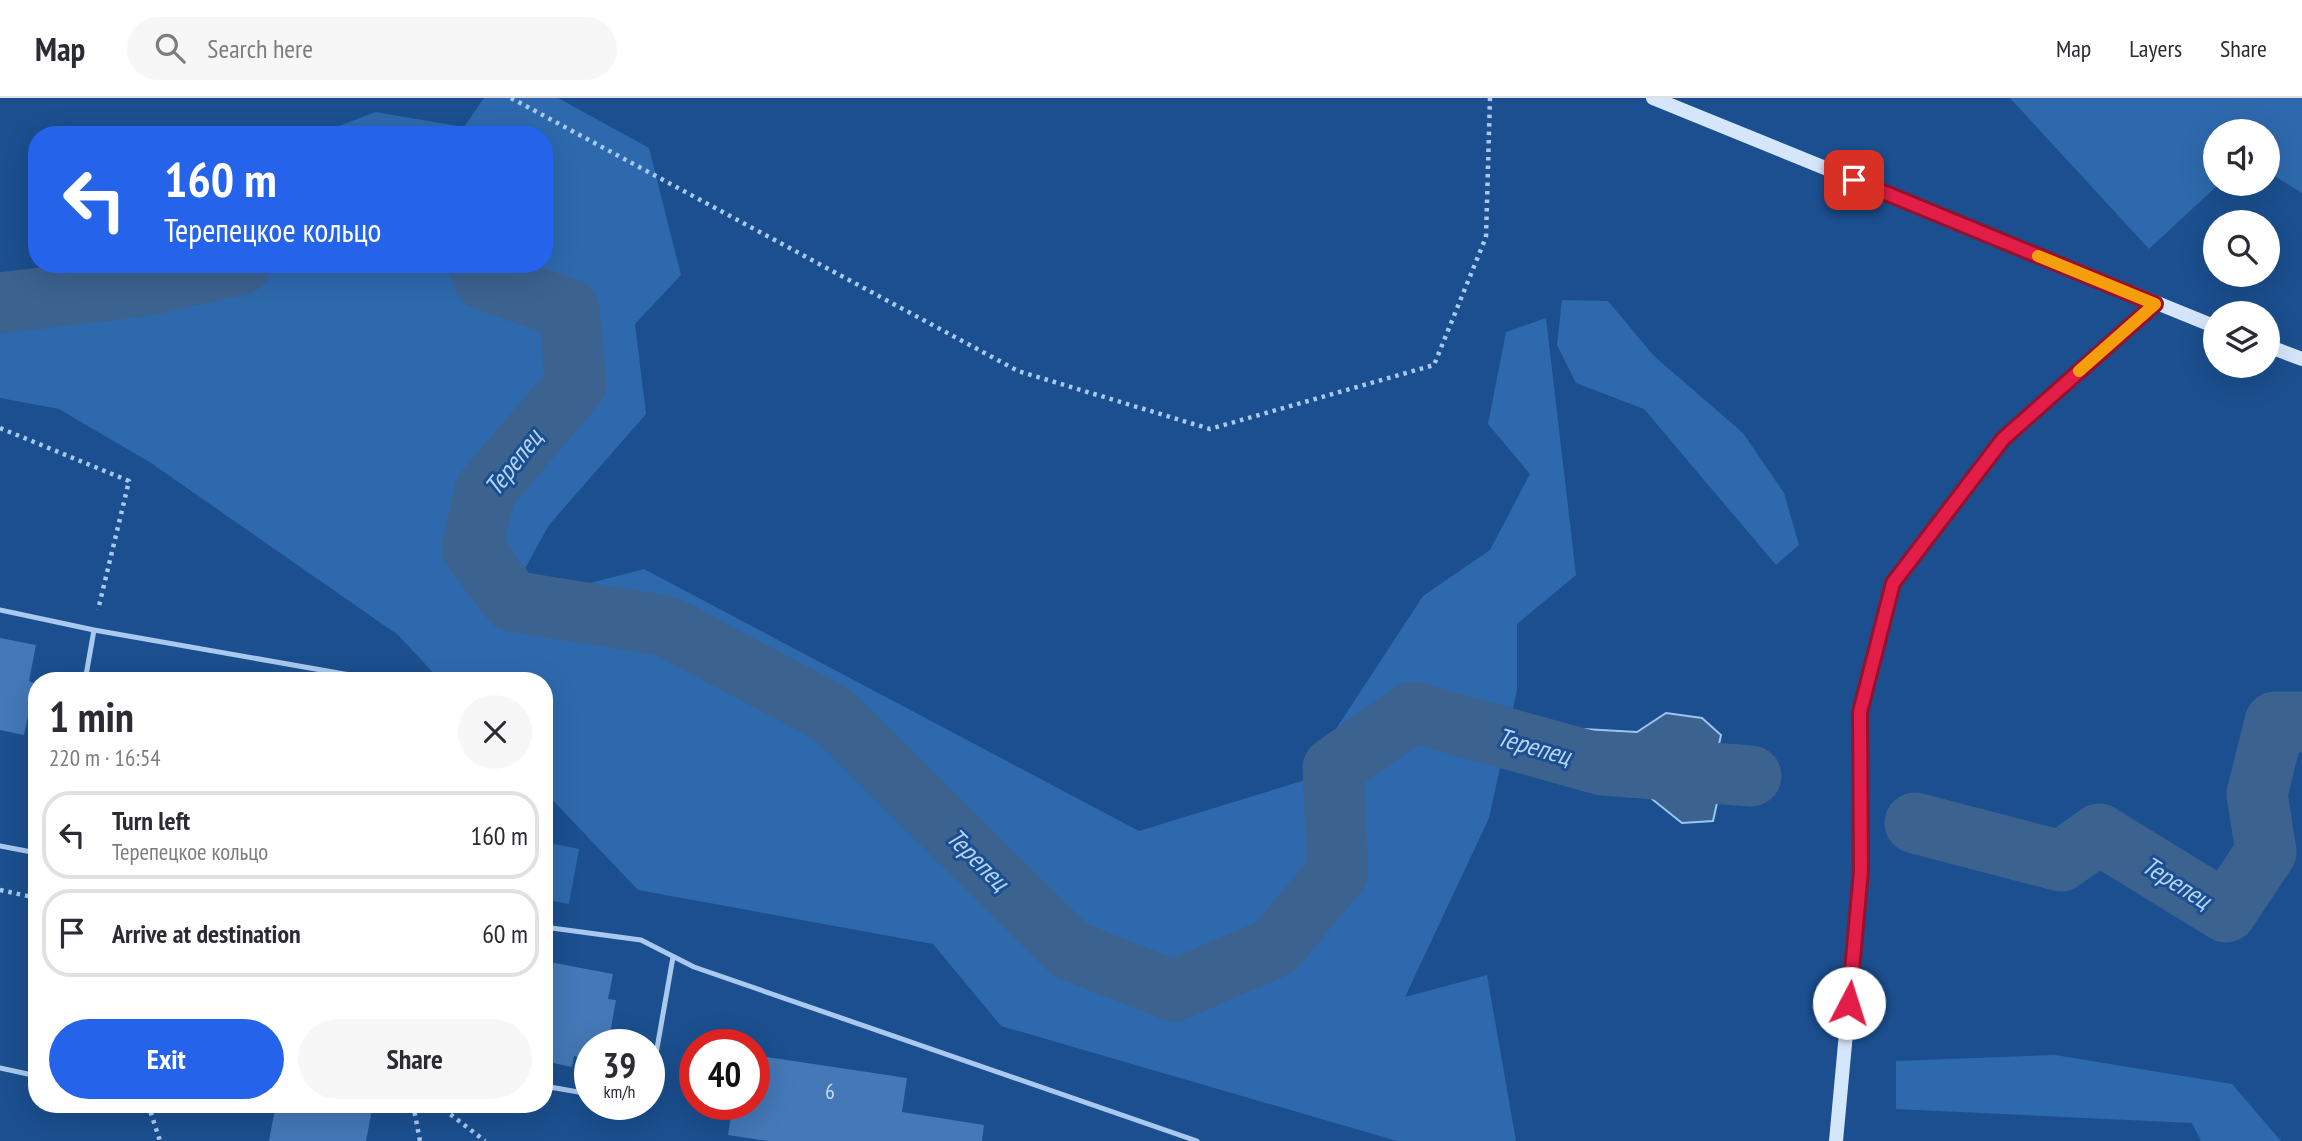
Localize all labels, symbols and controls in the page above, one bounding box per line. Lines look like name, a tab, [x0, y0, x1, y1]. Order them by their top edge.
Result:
search box	[127, 17, 617, 80]
text: Map	[35, 27, 85, 70]
icon: search	[151, 29, 189, 67]
text: Search here	[207, 32, 313, 65]
text: Map	[2056, 33, 2091, 64]
text: Layers	[2129, 33, 2182, 64]
text: Share	[2220, 33, 2267, 64]
map controls	[2203, 119, 2280, 378]
button: sound	[2203, 119, 2280, 196]
text: 160 m	[164, 147, 277, 211]
pin	[1824, 150, 1884, 210]
icon: left	[49, 154, 140, 245]
icon: arrive	[1835, 161, 1873, 199]
text: Терепецкое кольцо	[164, 209, 381, 251]
button: search	[2203, 210, 2280, 287]
button: layers	[2203, 301, 2280, 378]
water label: Терепец	[477, 421, 550, 502]
text: 1 min	[49, 689, 134, 744]
button: close	[458, 695, 532, 769]
water label: Терепец	[1493, 720, 1576, 773]
text: 220 m · 16:54	[49, 743, 161, 772]
text: Turn left	[112, 804, 190, 837]
icon: left	[53, 816, 91, 854]
text: 160 m	[470, 819, 528, 852]
water label: Терепец	[940, 821, 1017, 898]
text: Терепецкое кольцо	[112, 837, 268, 866]
water label: Терепец	[2136, 848, 2219, 917]
icon: arrive	[53, 914, 91, 952]
text: Arrive at destination	[112, 917, 301, 950]
text: 60 m	[482, 917, 528, 950]
position arrow	[1812, 966, 1886, 1040]
button: Exit	[49, 1019, 284, 1099]
button: Share	[298, 1019, 532, 1099]
speed limit sign: 40	[679, 1029, 770, 1120]
text: 39	[603, 1042, 636, 1088]
house number: 6	[825, 1078, 835, 1105]
text: km/h	[604, 1080, 635, 1103]

